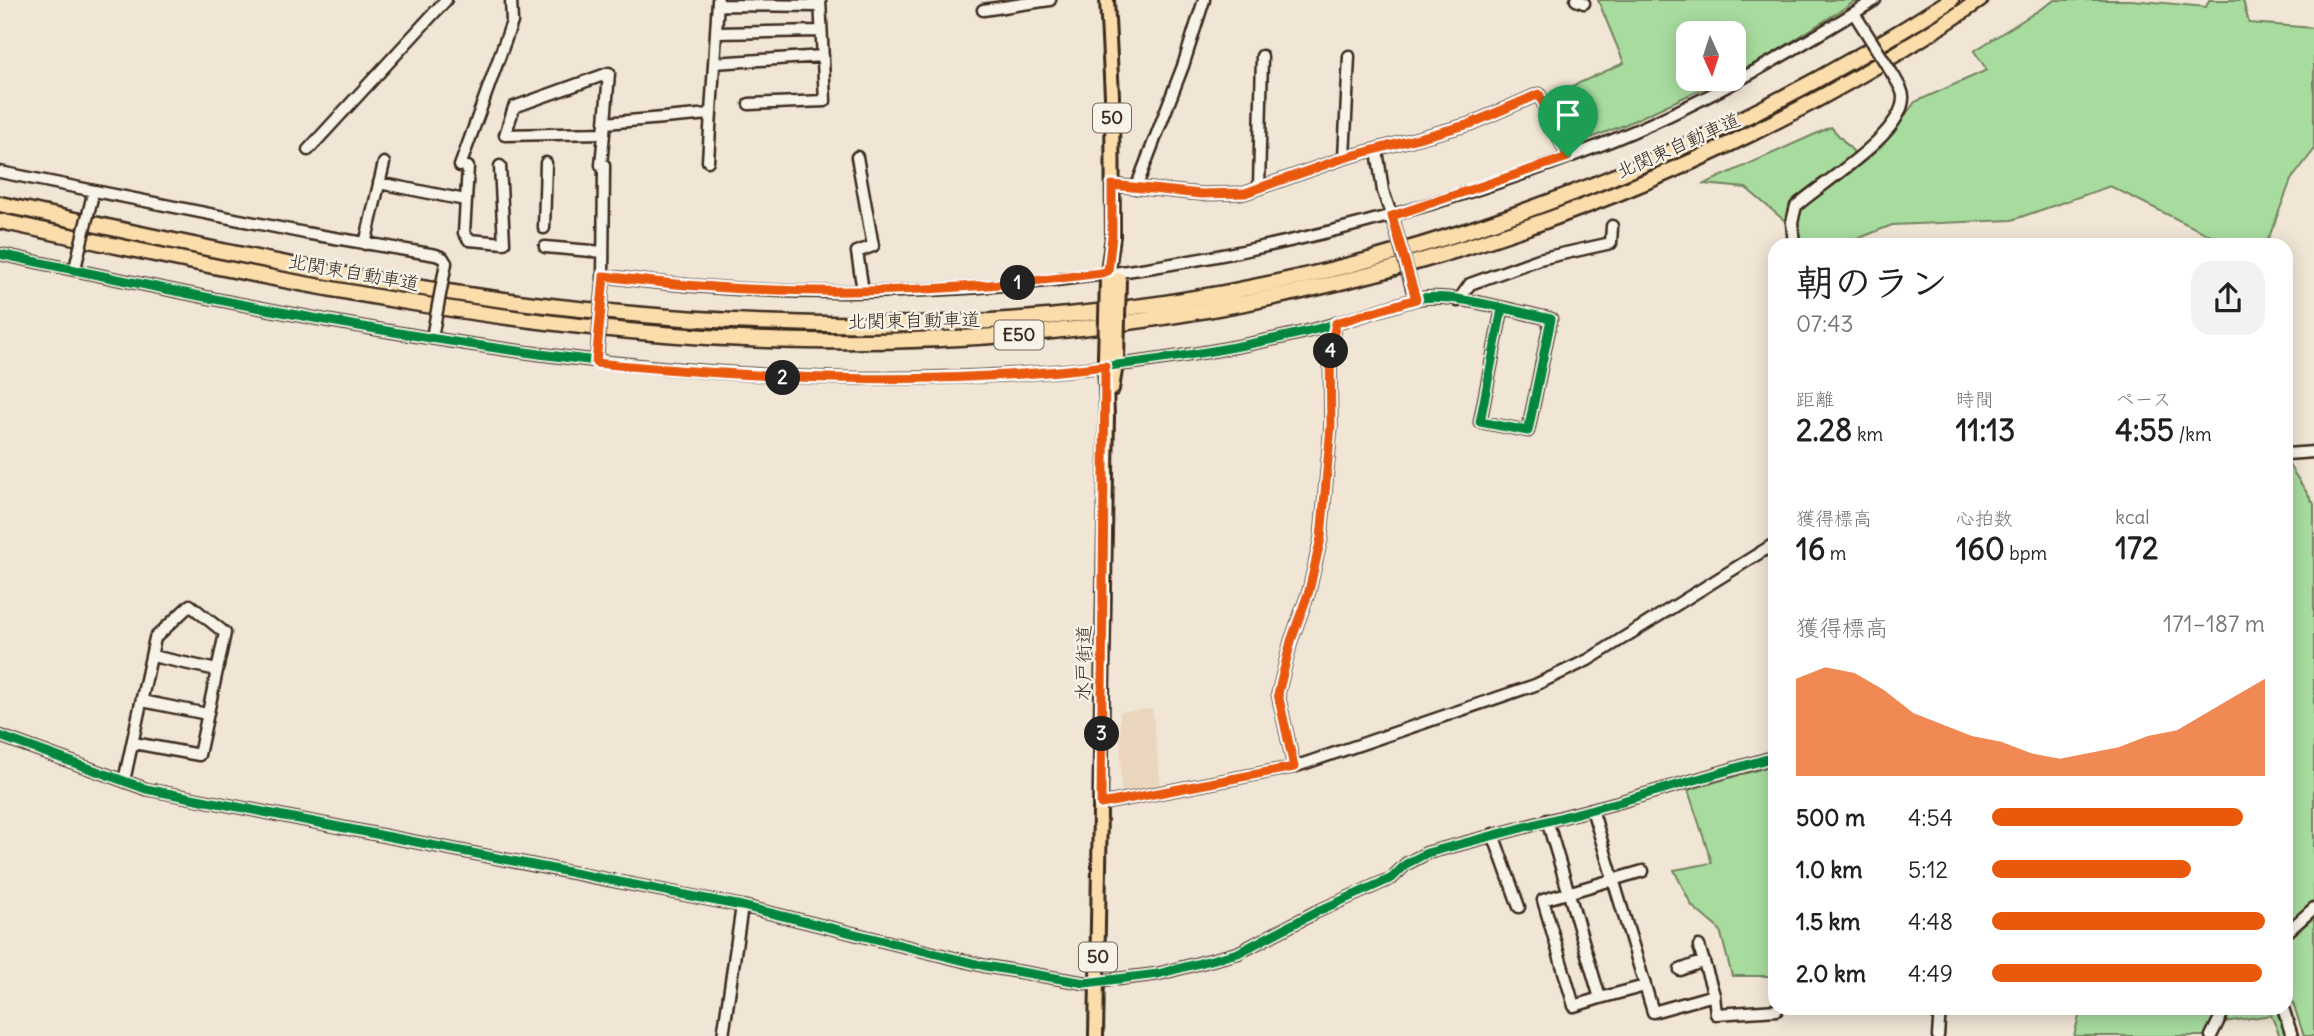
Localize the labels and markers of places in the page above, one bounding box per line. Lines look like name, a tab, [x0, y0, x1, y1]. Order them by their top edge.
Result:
pin	[1538, 85, 1598, 157]
pin: 1	[1000, 266, 1036, 300]
pin: 4	[1314, 334, 1348, 368]
pin: 2	[766, 360, 800, 396]
pin: 3	[1084, 716, 1120, 752]

